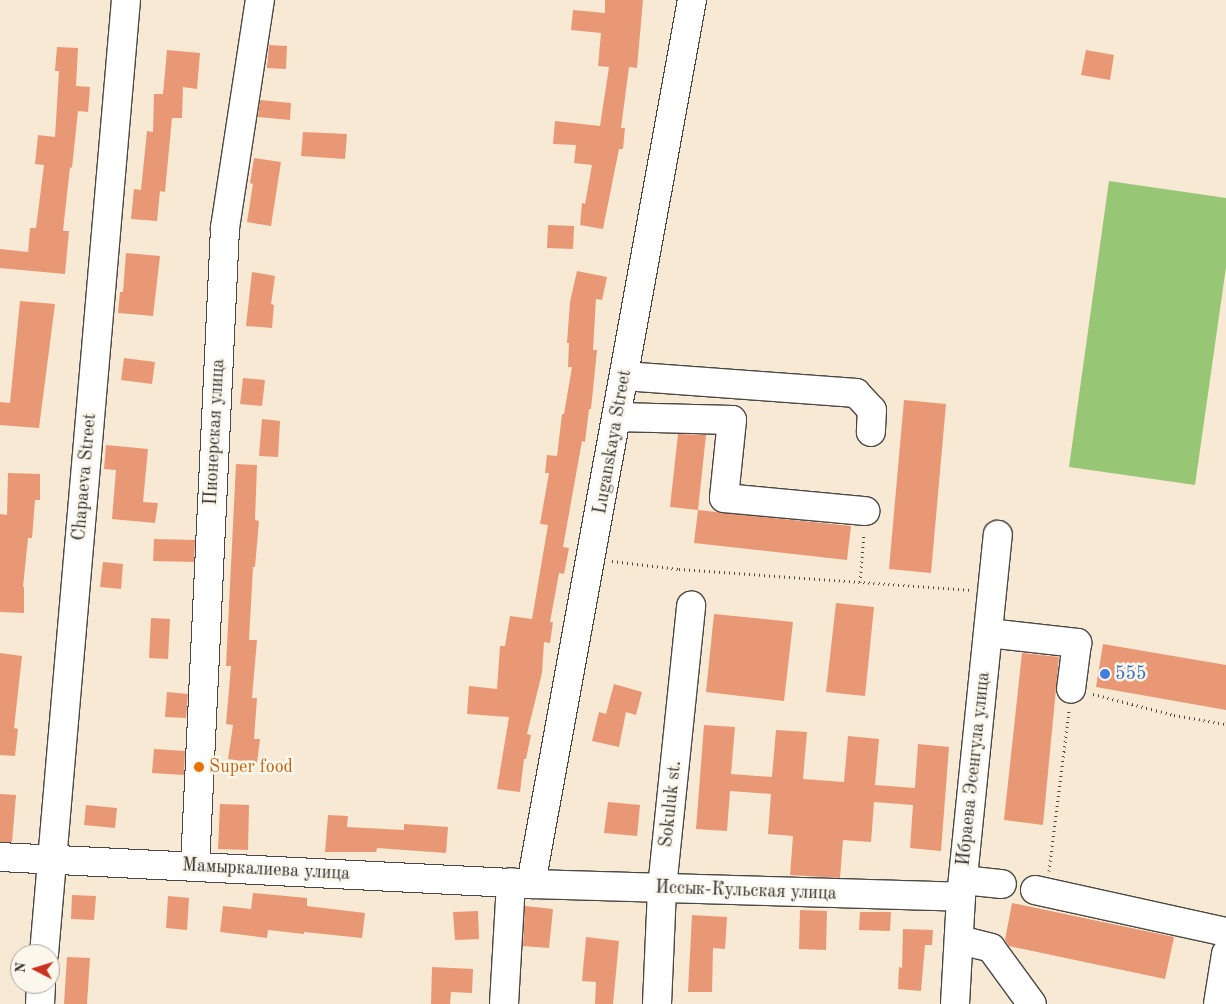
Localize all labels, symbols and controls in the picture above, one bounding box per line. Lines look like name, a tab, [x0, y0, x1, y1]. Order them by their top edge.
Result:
street label: Пионерская улица	[200, 358, 230, 506]
street label: Luganskaya Street	[590, 368, 636, 516]
street label: Chapaeva Street	[69, 412, 101, 542]
place label: 555	[1115, 663, 1146, 685]
marker: 555	[1099, 668, 1111, 680]
street label: Ибраева Эсенгула улица	[953, 671, 995, 867]
place label: Super food	[209, 756, 293, 778]
street label: Sokuluk st.	[656, 760, 686, 848]
marker: Super food	[193, 761, 205, 773]
street label: Мамыркалиева улица	[181, 855, 351, 885]
street label: Иссык-Кульская улица	[655, 877, 837, 905]
north arrow	[10, 944, 60, 994]
text: N	[14, 962, 28, 974]

